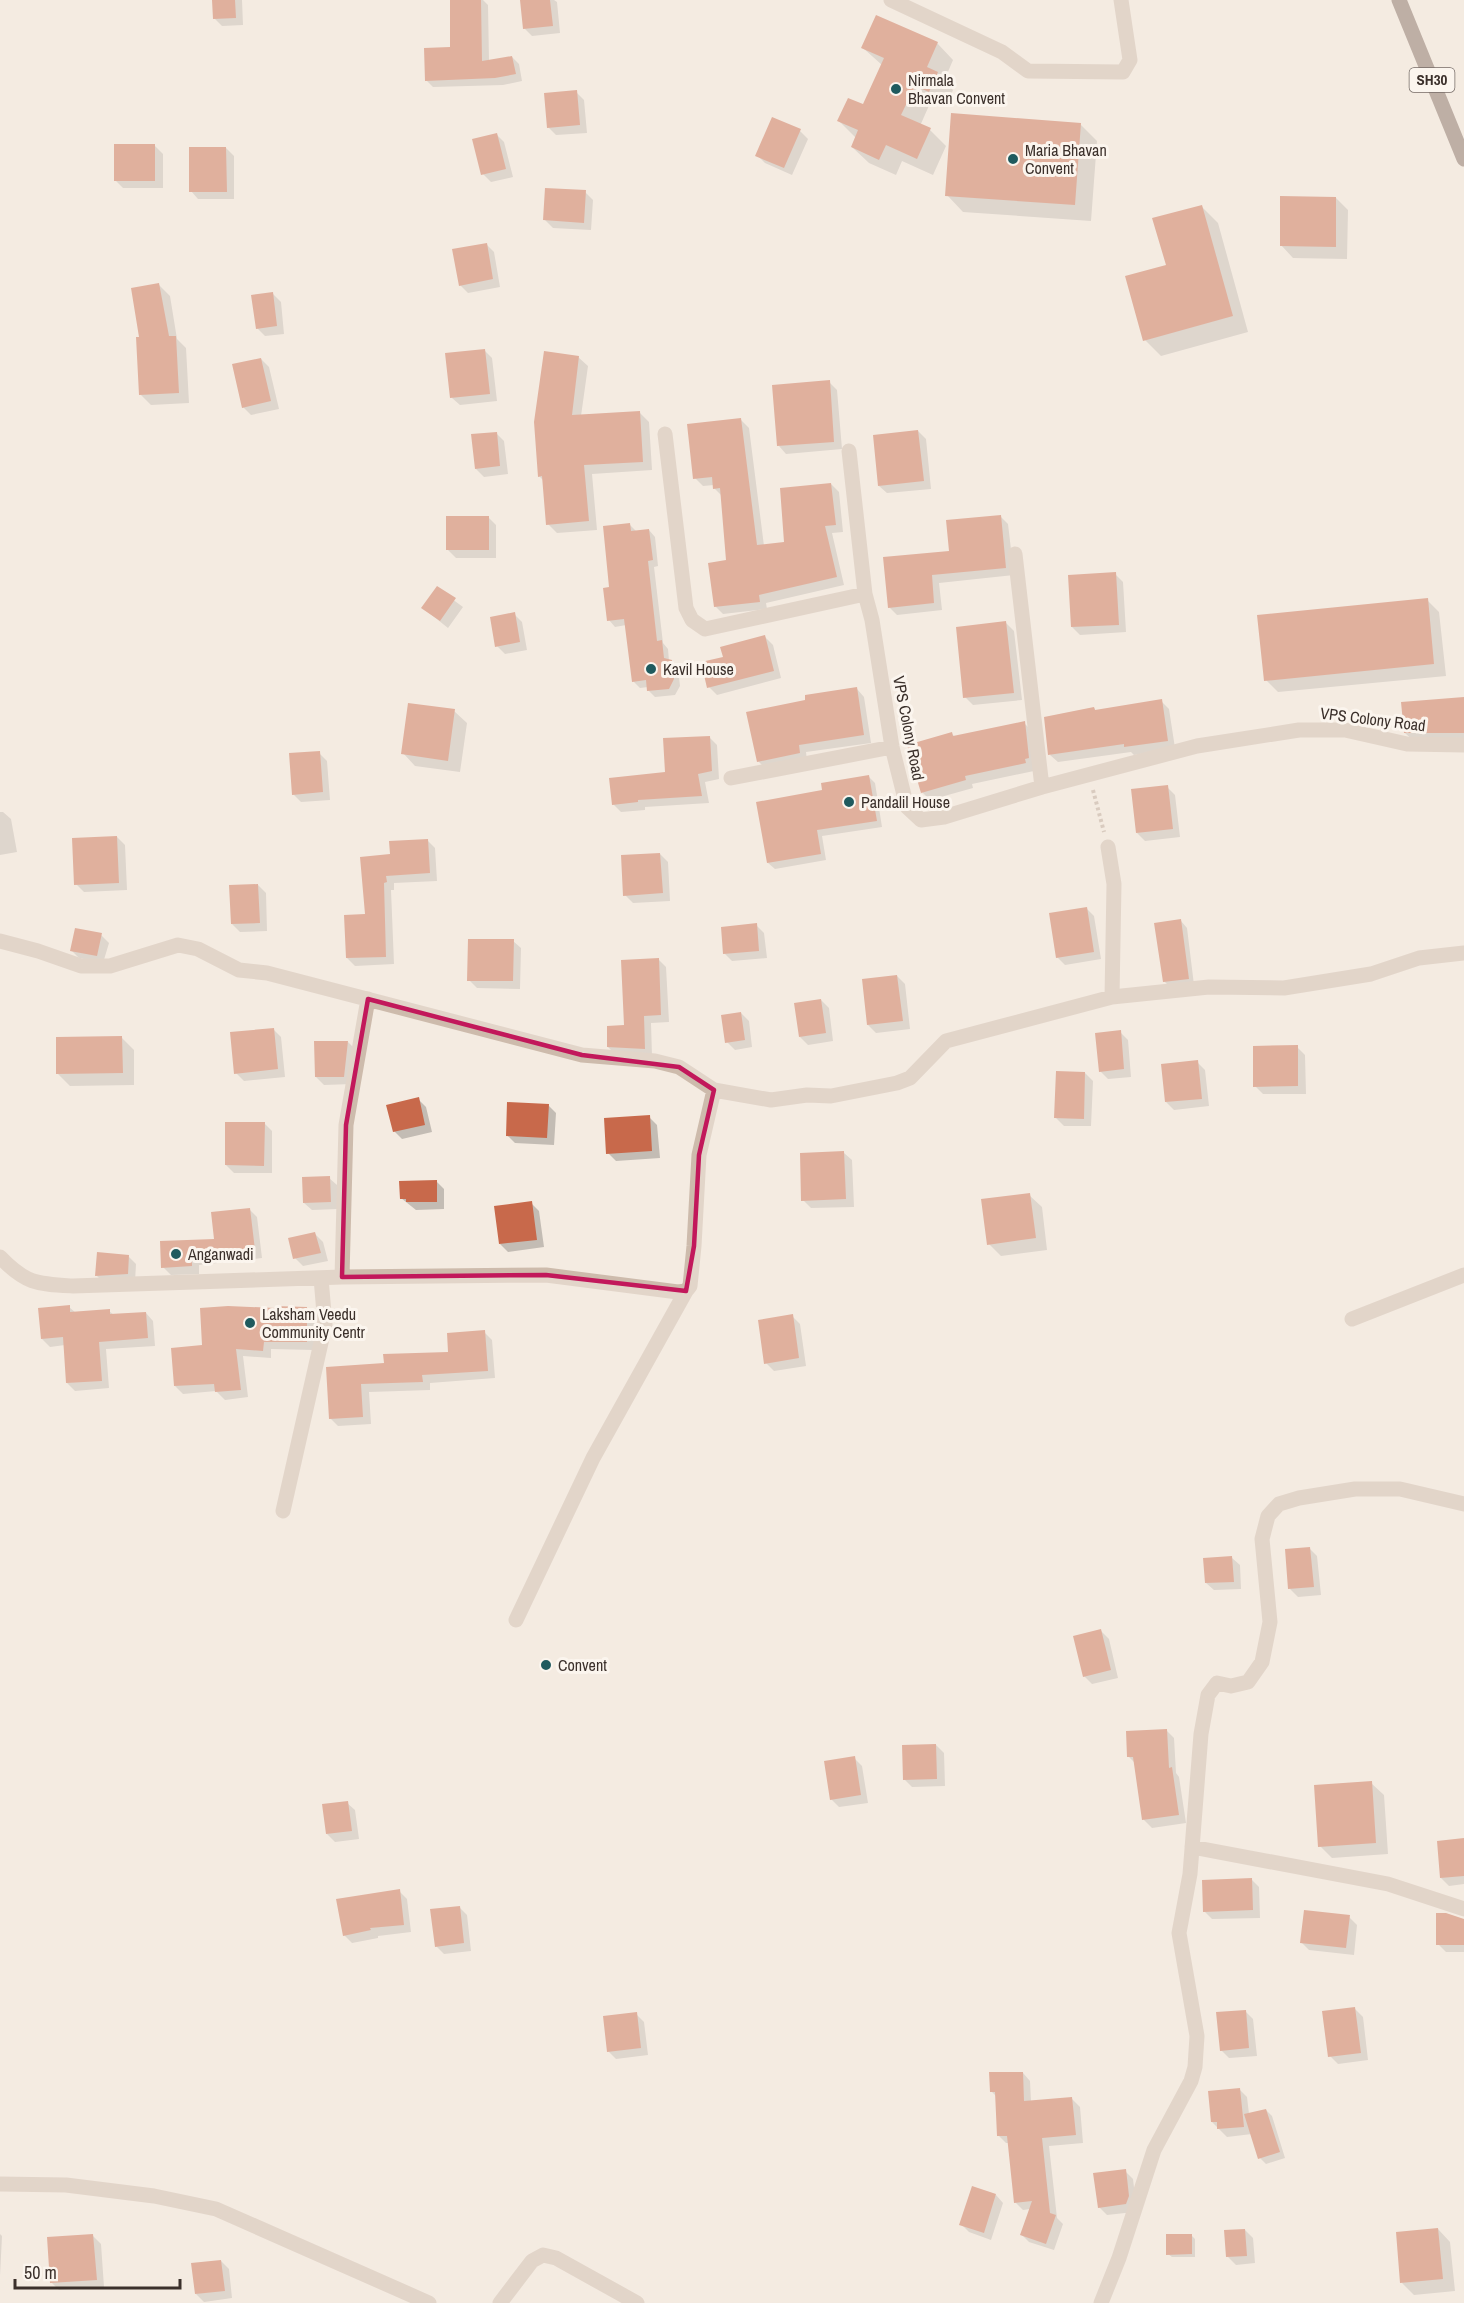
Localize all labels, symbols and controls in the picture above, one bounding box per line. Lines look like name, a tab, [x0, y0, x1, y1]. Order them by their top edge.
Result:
road number: SH30	[1410, 68, 1454, 92]
place label: Nirmala Bhavan Convent	[908, 69, 1005, 109]
marker: Nirmala Bhavan Convent	[889, 82, 903, 96]
place label: Maria Bhavan Convent	[1025, 139, 1107, 179]
marker: Maria Bhavan Convent	[1006, 152, 1020, 166]
place label: Kavil House	[663, 658, 734, 680]
marker: Kavil House	[644, 662, 658, 676]
street label: VPS Colony Road	[888, 674, 930, 782]
street label: VPS Colony Road	[1319, 702, 1427, 736]
place label: Pandalil House	[861, 791, 950, 813]
marker: Pandalil House	[842, 795, 856, 809]
place label: Anganwadi	[187, 1243, 254, 1265]
marker: Anganwadi	[169, 1247, 183, 1261]
place label: Laksham Veedu Community Centr	[262, 1303, 365, 1343]
marker: Laksham Veedu Community Centr	[243, 1316, 257, 1330]
place label: Convent	[558, 1654, 607, 1676]
marker: Convent	[539, 1658, 553, 1672]
scale bar	[15, 2252, 180, 2290]
text: 50 m	[24, 2260, 57, 2285]

